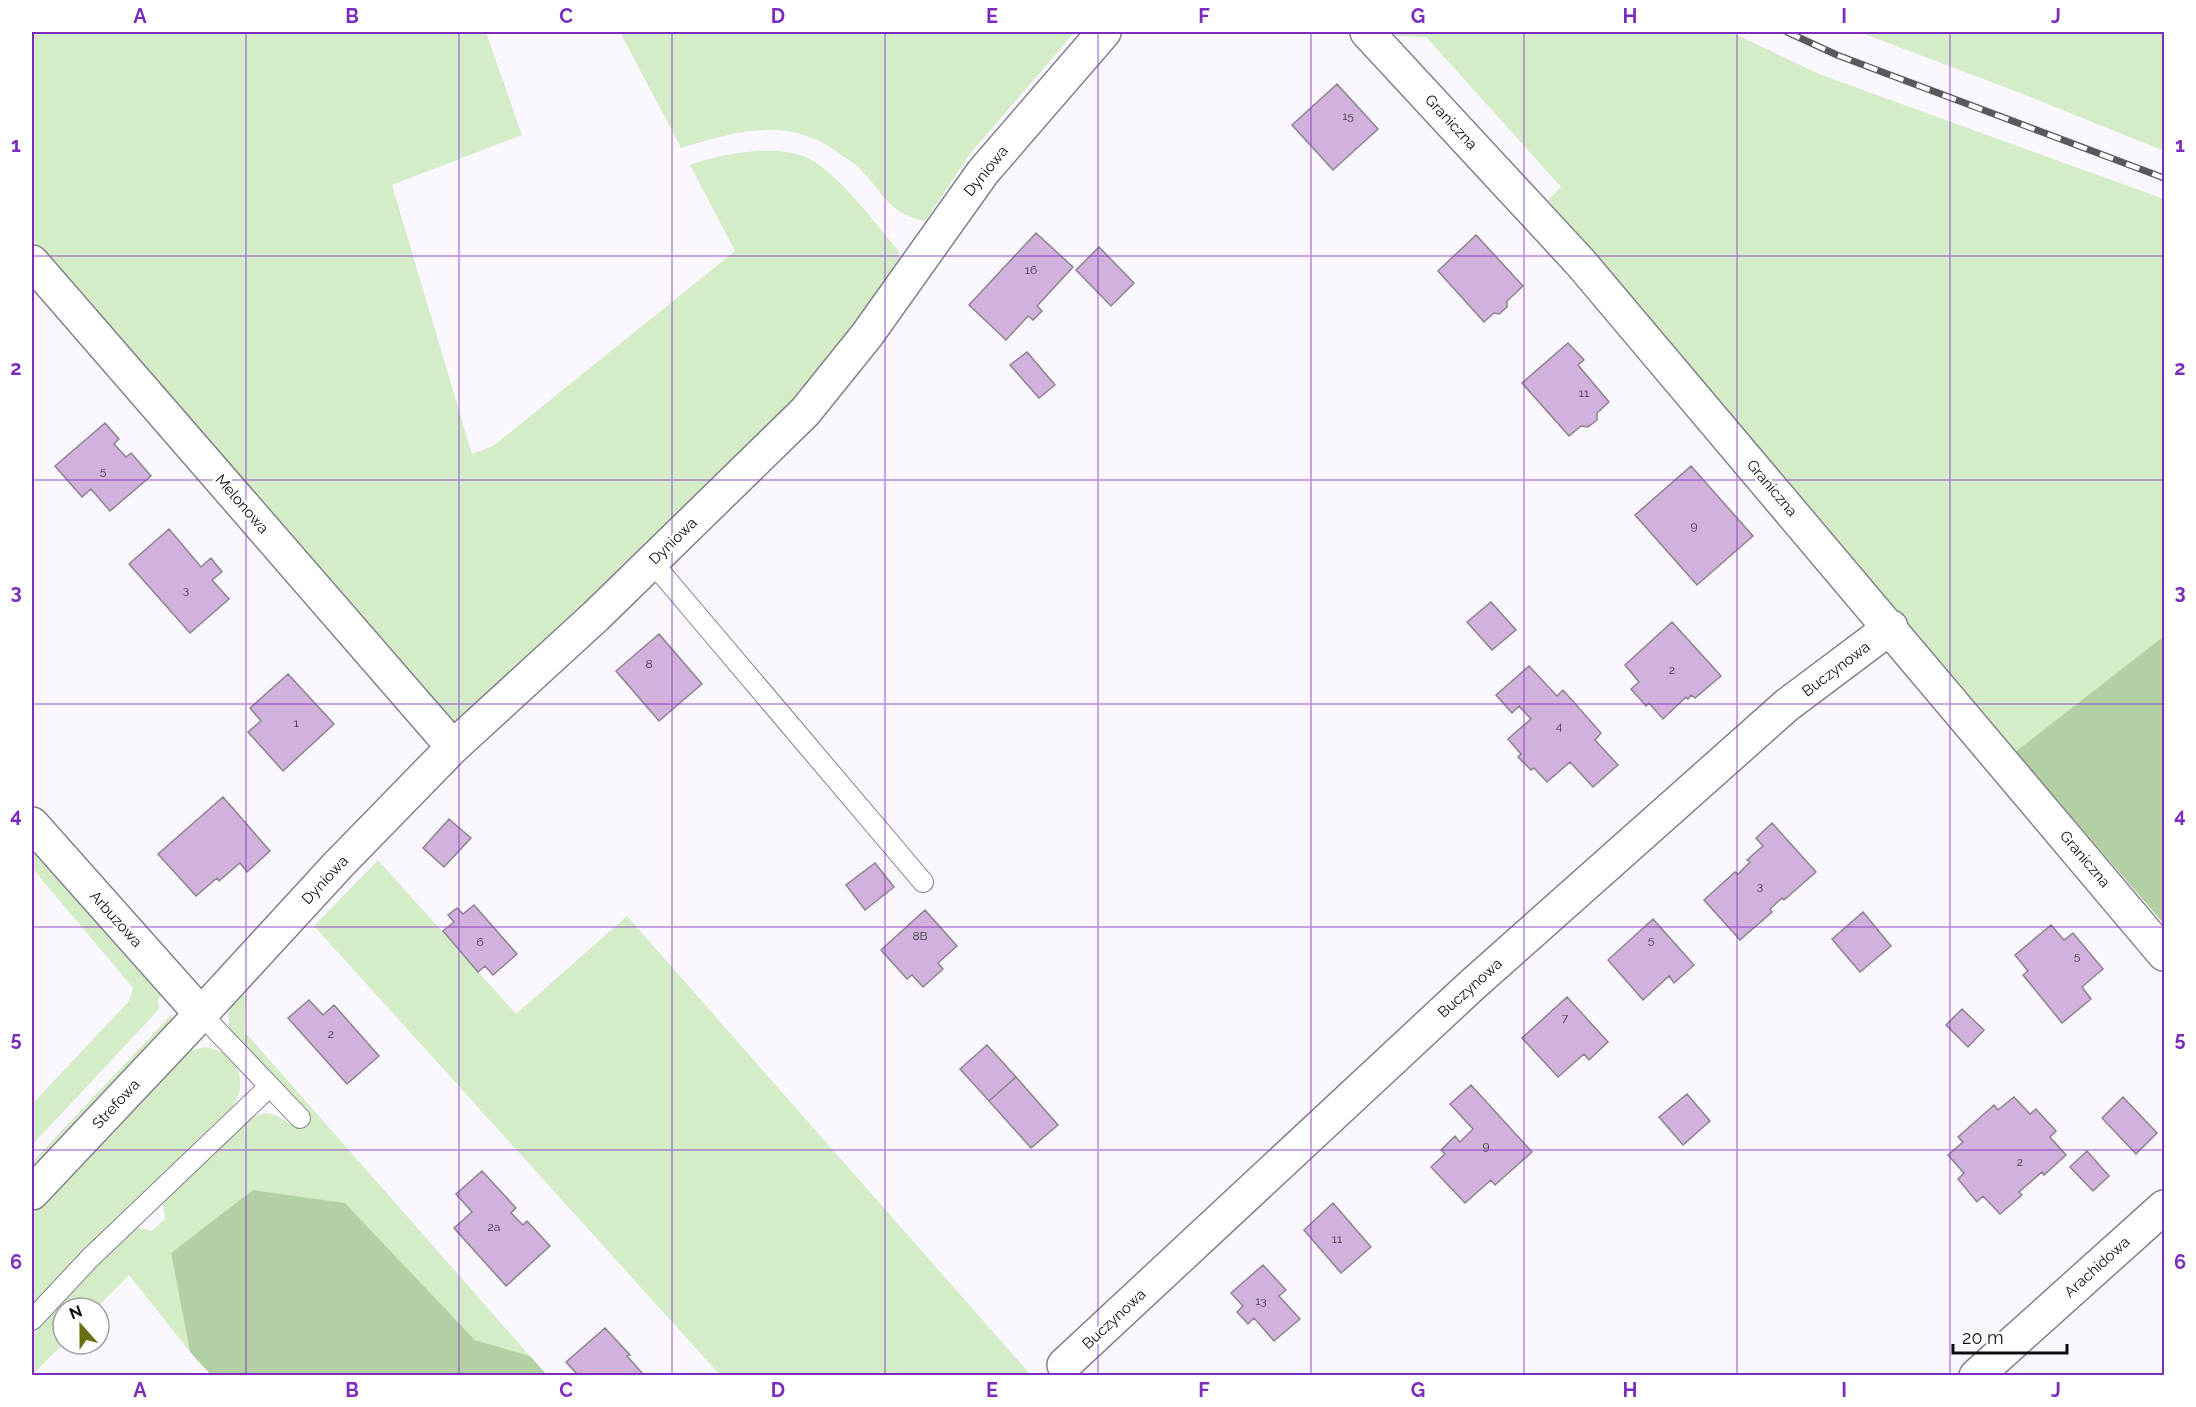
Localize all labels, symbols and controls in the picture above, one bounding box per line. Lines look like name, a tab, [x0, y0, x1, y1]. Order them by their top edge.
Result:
text: A	[133, 4, 147, 28]
text: B	[345, 4, 359, 28]
text: C	[559, 4, 573, 28]
text: D	[771, 4, 785, 28]
text: E	[986, 4, 998, 28]
text: F	[1198, 4, 1210, 28]
text: G	[1411, 4, 1425, 28]
text: H	[1623, 4, 1637, 28]
text: I	[1841, 4, 1847, 28]
text: J	[2051, 4, 2061, 28]
street label: Graniczna	[1421, 91, 1481, 153]
house number: 15	[1342, 109, 1354, 123]
text: 1	[11, 133, 21, 157]
text: 1	[2175, 133, 2185, 157]
street label: Dyniowa	[960, 142, 1012, 200]
house number: 16	[1025, 263, 1037, 277]
text: 2	[10, 356, 22, 380]
text: 2	[2174, 356, 2186, 380]
house number: 11	[1579, 386, 1589, 400]
street label: Graniczna	[1743, 456, 1801, 520]
house number: 5	[100, 464, 107, 478]
street label: Melonowa	[211, 471, 273, 537]
street label: Dyniowa	[645, 514, 701, 568]
house number: 9	[1690, 519, 1698, 533]
text: 3	[10, 580, 22, 604]
text: 3	[2174, 580, 2186, 604]
house number: 3	[183, 583, 189, 597]
street label: Buczynowa	[1799, 638, 1873, 700]
house number: 8	[645, 657, 653, 671]
house number: 2	[1669, 663, 1675, 677]
house number: 1	[293, 716, 299, 730]
house number: 4	[1556, 719, 1563, 733]
text: 4	[10, 803, 22, 827]
text: 4	[2174, 803, 2186, 827]
street label: Graniczna	[2056, 827, 2114, 891]
street label: Dyniowa	[298, 852, 352, 908]
house number: 3	[1757, 879, 1763, 893]
street label: Arbuzowa	[86, 887, 146, 951]
house number: 8B	[912, 929, 928, 943]
house number: 5	[1648, 933, 1655, 947]
house number: 6	[476, 935, 484, 949]
house number: 5	[2074, 949, 2081, 963]
street label: Buczynowa	[1434, 954, 1506, 1022]
house number: 7	[1562, 1011, 1569, 1025]
text: 5	[10, 1027, 22, 1051]
house number: 2	[328, 1027, 334, 1041]
text: 5	[2174, 1027, 2186, 1051]
street label: Strefowa	[89, 1075, 143, 1133]
house number: 9	[1482, 1139, 1490, 1153]
house number: 2	[2017, 1155, 2023, 1169]
house number: 2a	[488, 1220, 500, 1234]
house number: 11	[1332, 1232, 1342, 1246]
street label: Arachidowa	[2061, 1233, 2133, 1301]
text: 6	[10, 1250, 22, 1274]
text: 6	[2174, 1250, 2186, 1274]
street label: Buczynowa	[1079, 1285, 1149, 1353]
house number: 13	[1255, 1294, 1267, 1308]
north arrow	[51, 1296, 111, 1356]
text: N	[67, 1301, 85, 1324]
scale bar	[1953, 1317, 2067, 1355]
text: 20 m	[1962, 1327, 2004, 1348]
text: A	[133, 1378, 147, 1402]
text: B	[345, 1378, 359, 1402]
text: C	[559, 1378, 573, 1402]
text: D	[771, 1378, 785, 1402]
text: E	[986, 1378, 998, 1402]
text: F	[1198, 1378, 1210, 1402]
text: G	[1411, 1378, 1425, 1402]
text: H	[1623, 1378, 1637, 1402]
text: I	[1841, 1378, 1847, 1402]
text: J	[2051, 1378, 2061, 1402]

